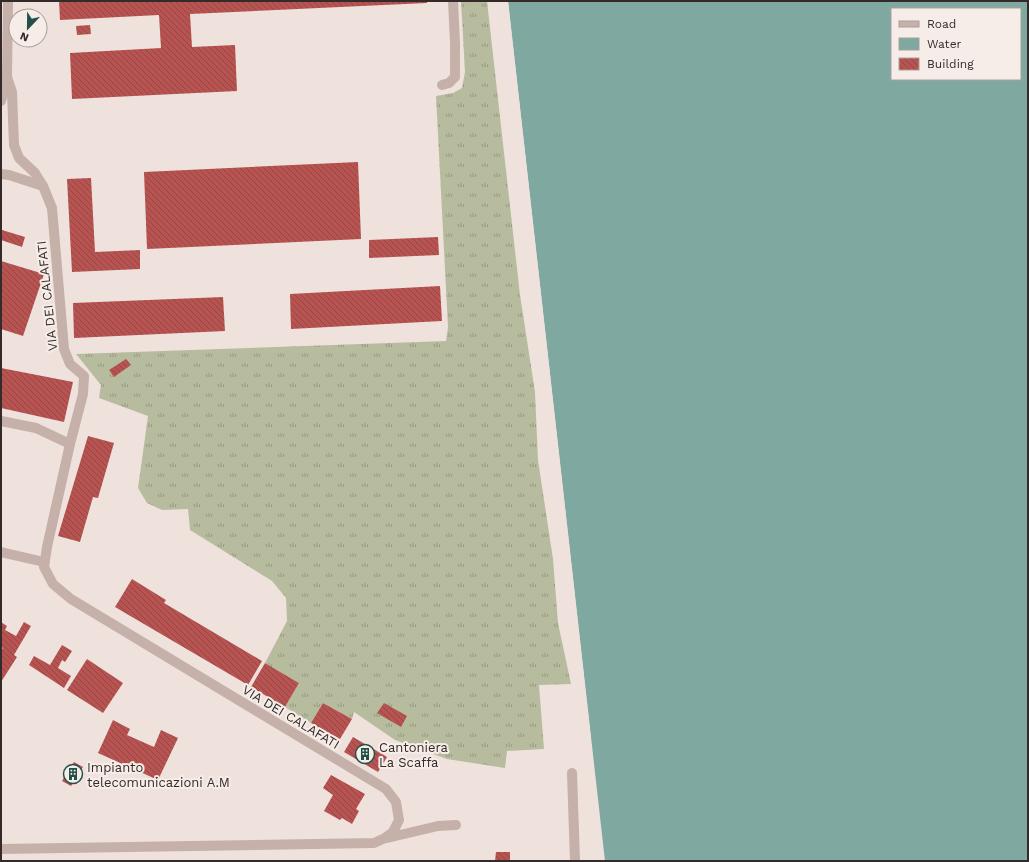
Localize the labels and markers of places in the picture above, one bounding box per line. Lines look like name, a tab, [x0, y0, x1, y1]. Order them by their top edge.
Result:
place label: Cantoniera La Scaffa	[379, 740, 449, 770]
building icon: Cantoniera La Scaffa	[354, 743, 376, 765]
place label: Impianto telecomunicazioni A.M	[87, 760, 230, 790]
building icon: Impianto telecomunicazioni A.M	[62, 763, 84, 785]

